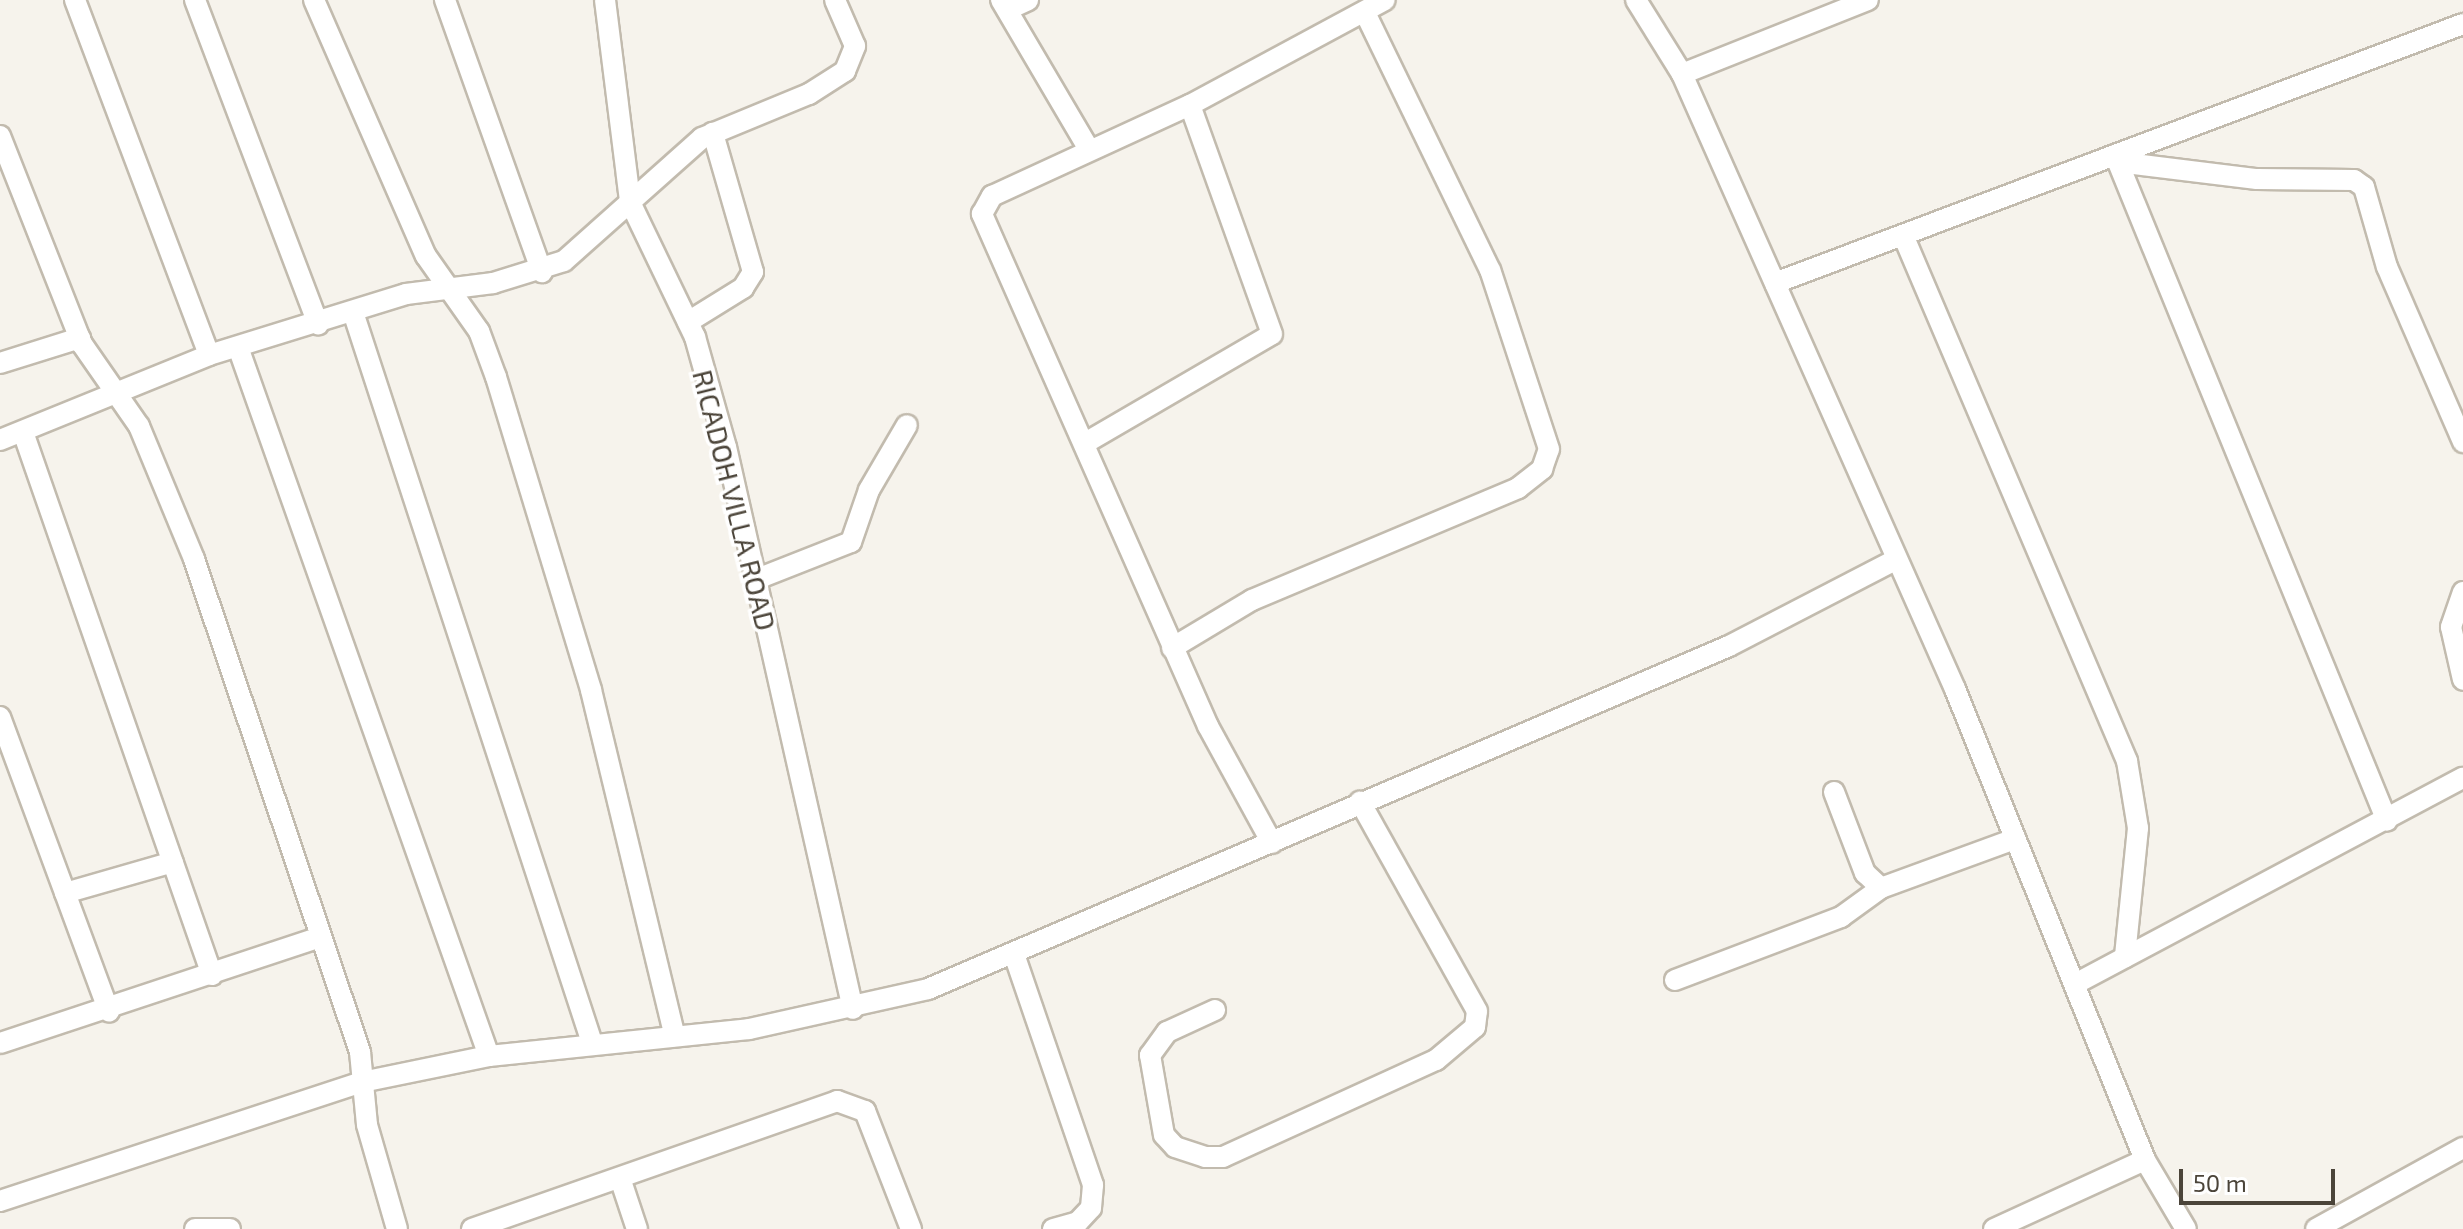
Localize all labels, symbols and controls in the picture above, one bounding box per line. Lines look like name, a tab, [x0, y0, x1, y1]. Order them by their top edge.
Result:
street label: RICADOH VILLA ROAD	[686, 365, 784, 635]
scale bar	[2183, 1153, 2339, 1203]
text: 50 m	[2193, 1168, 2247, 1197]

